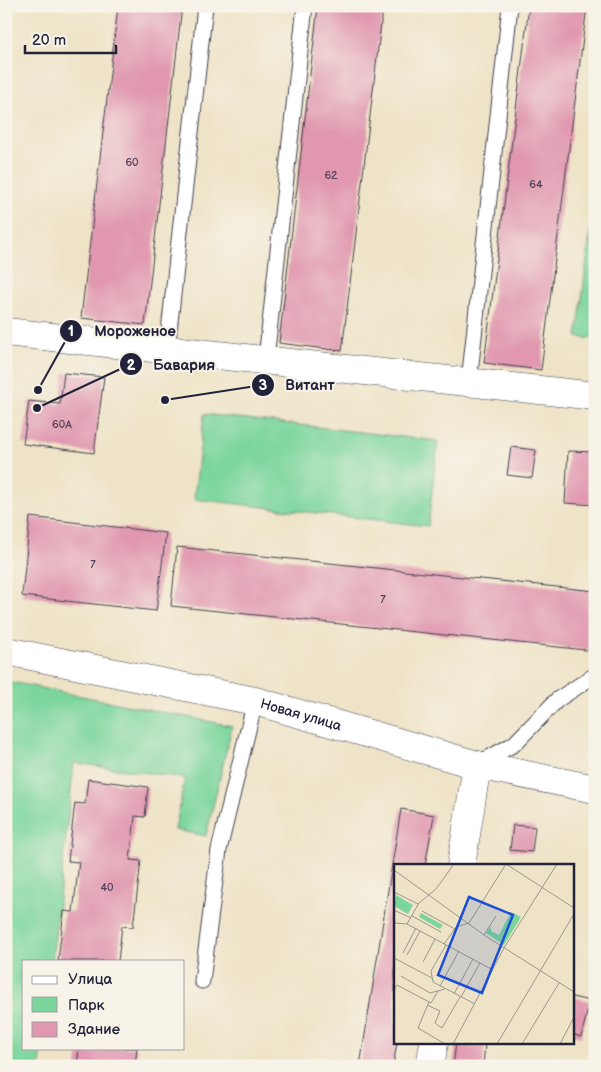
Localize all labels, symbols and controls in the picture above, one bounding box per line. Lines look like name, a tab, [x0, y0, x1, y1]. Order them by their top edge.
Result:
scale bar	[25, 22, 116, 54]
text: 20 m	[32, 31, 66, 50]
house number: 60	[125, 156, 139, 169]
house number: 62	[324, 169, 338, 182]
house number: 64	[529, 178, 543, 191]
callout: Мороженое	[59, 316, 186, 346]
text: 1	[68, 322, 74, 341]
text: Мороженое	[94, 322, 176, 341]
callout: Бавария	[118, 349, 225, 379]
text: 2	[127, 356, 136, 375]
text: Бавария	[153, 356, 215, 375]
callout: Витант	[250, 370, 344, 400]
text: 3	[259, 376, 268, 395]
text: Витант	[285, 376, 336, 395]
house number: 60А	[52, 418, 72, 431]
house number: 7	[90, 558, 96, 571]
house number: 7	[380, 593, 386, 606]
street label: Новая улица	[259, 695, 344, 734]
inset map	[394, 864, 574, 1044]
house number: 40	[100, 881, 114, 894]
legend	[22, 960, 185, 1050]
text: Улица	[68, 970, 113, 989]
text: Парк	[68, 996, 105, 1015]
text: Здание	[68, 1020, 120, 1039]

